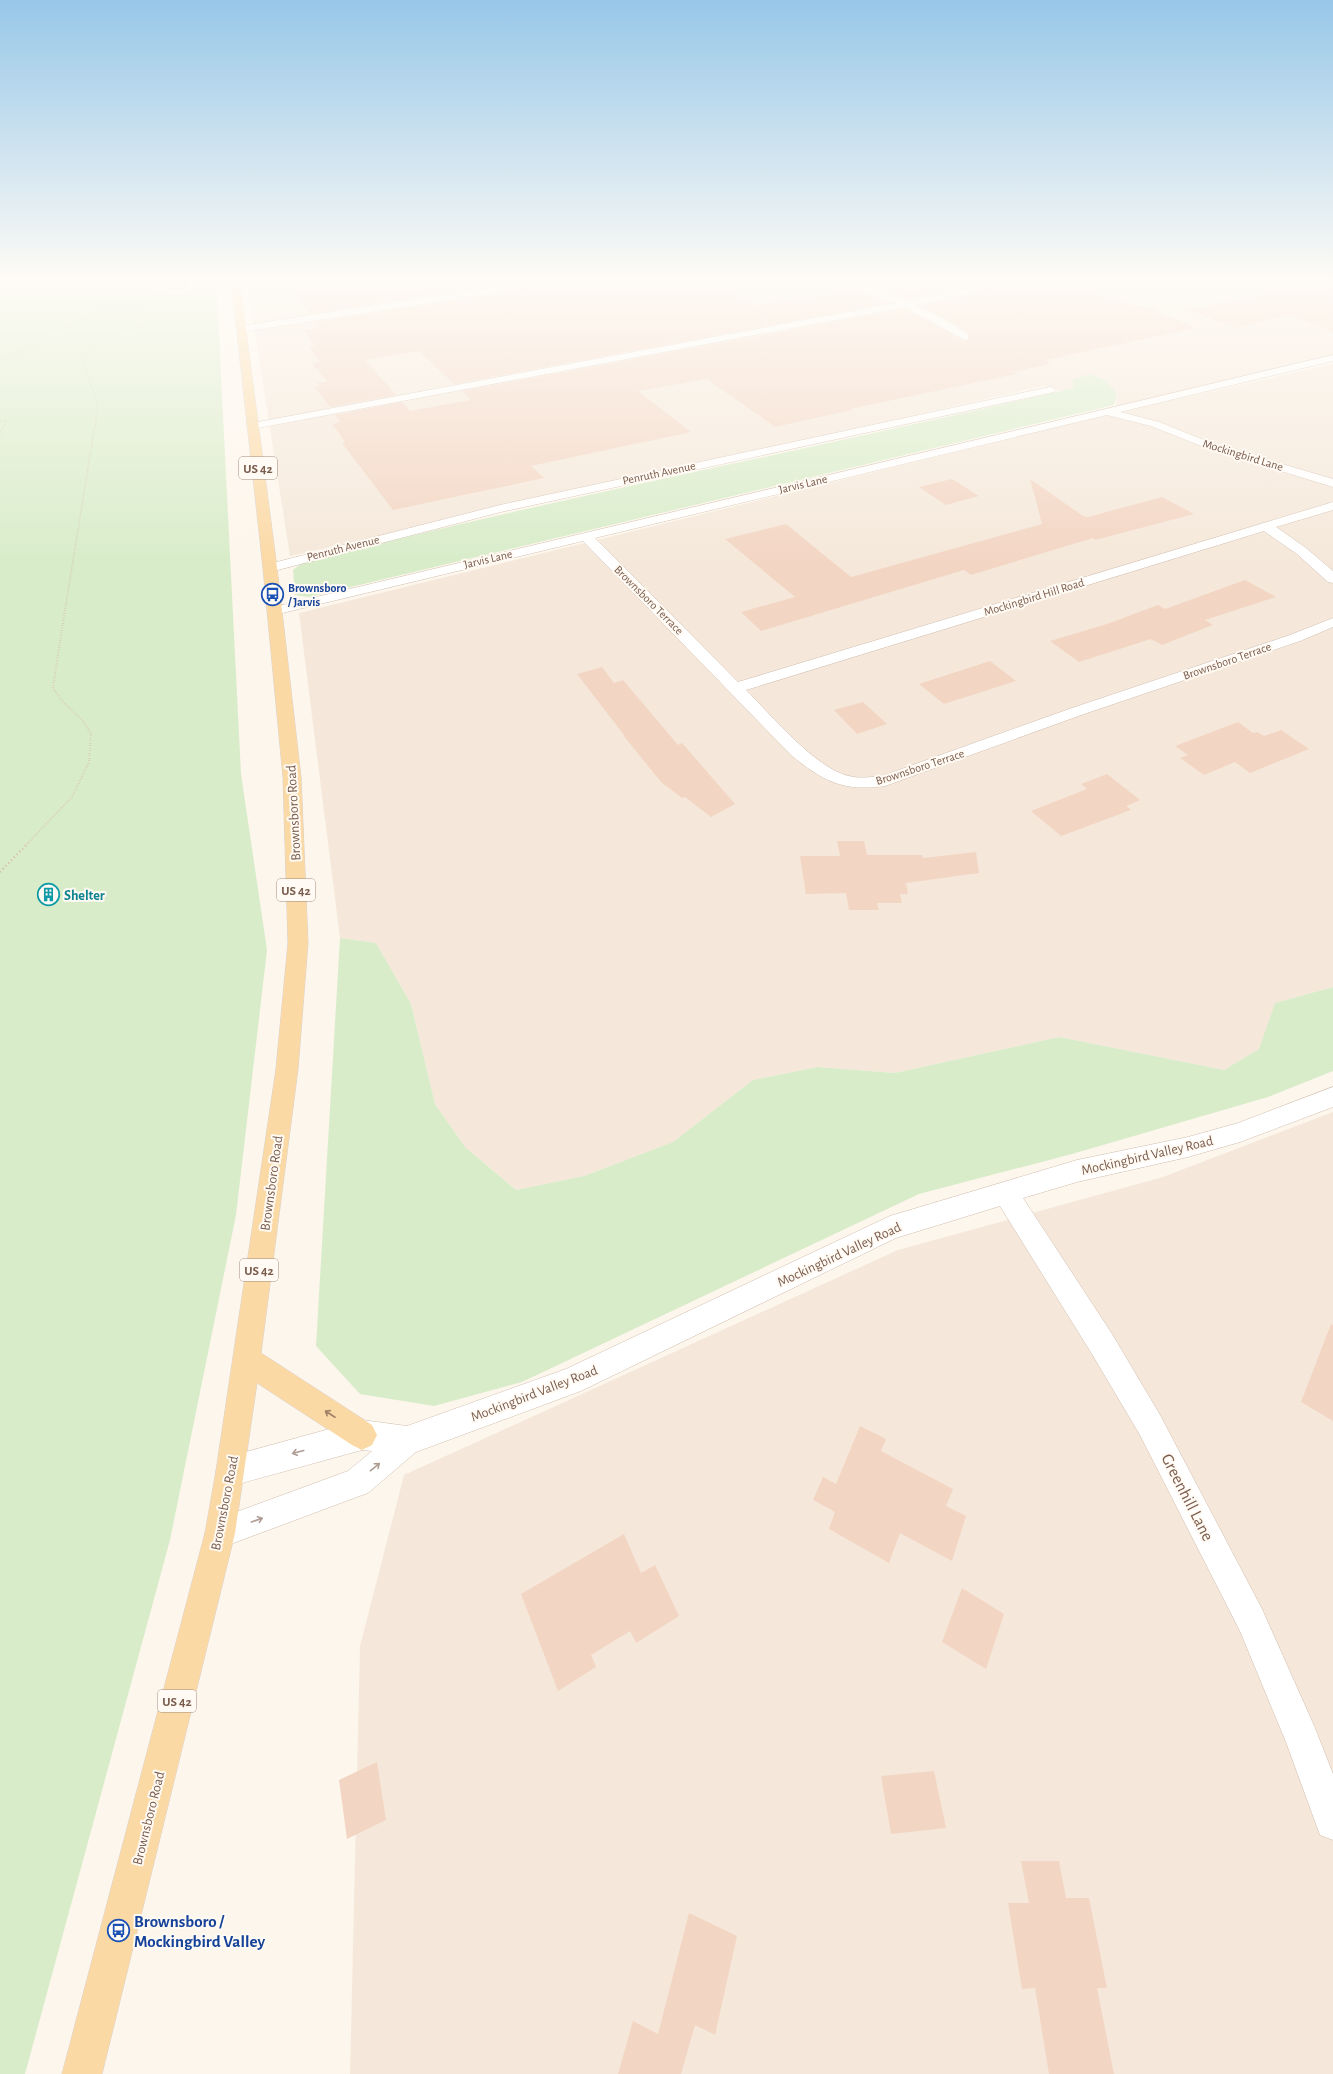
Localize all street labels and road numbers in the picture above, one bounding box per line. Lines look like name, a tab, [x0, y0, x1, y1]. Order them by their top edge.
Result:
street label: Mockingbird Lane	[1201, 437, 1285, 473]
road number: US 42	[239, 457, 277, 479]
street label: Penruth Avenue	[621, 459, 697, 487]
street label: Jarvis Lane	[778, 473, 828, 495]
street label: Penruth Avenue	[305, 533, 381, 563]
street label: Jarvis Lane	[463, 548, 513, 570]
street label: Brownsboro Terrace	[612, 563, 686, 637]
street label: Mockingbird Hill Road	[982, 576, 1086, 618]
street label: Brownsboro Terrace	[1181, 640, 1273, 682]
street label: Brownsboro Terrace	[874, 747, 966, 787]
street label: Brownsboro Road	[284, 765, 303, 861]
road number: US 42	[277, 879, 315, 901]
street label: Mockingbird Valley Road	[1080, 1134, 1214, 1178]
street label: Brownsboro Road	[258, 1135, 286, 1232]
street label: Mockingbird Valley Road	[775, 1220, 903, 1290]
road number: US 42	[240, 1259, 278, 1281]
street label: Mockingbird Valley Road	[469, 1363, 600, 1425]
street label: Greenhill Lane	[1158, 1451, 1217, 1544]
street label: Brownsboro Road	[209, 1455, 241, 1552]
road number: US 42	[158, 1690, 196, 1712]
street label: Brownsboro Road	[131, 1770, 167, 1866]

